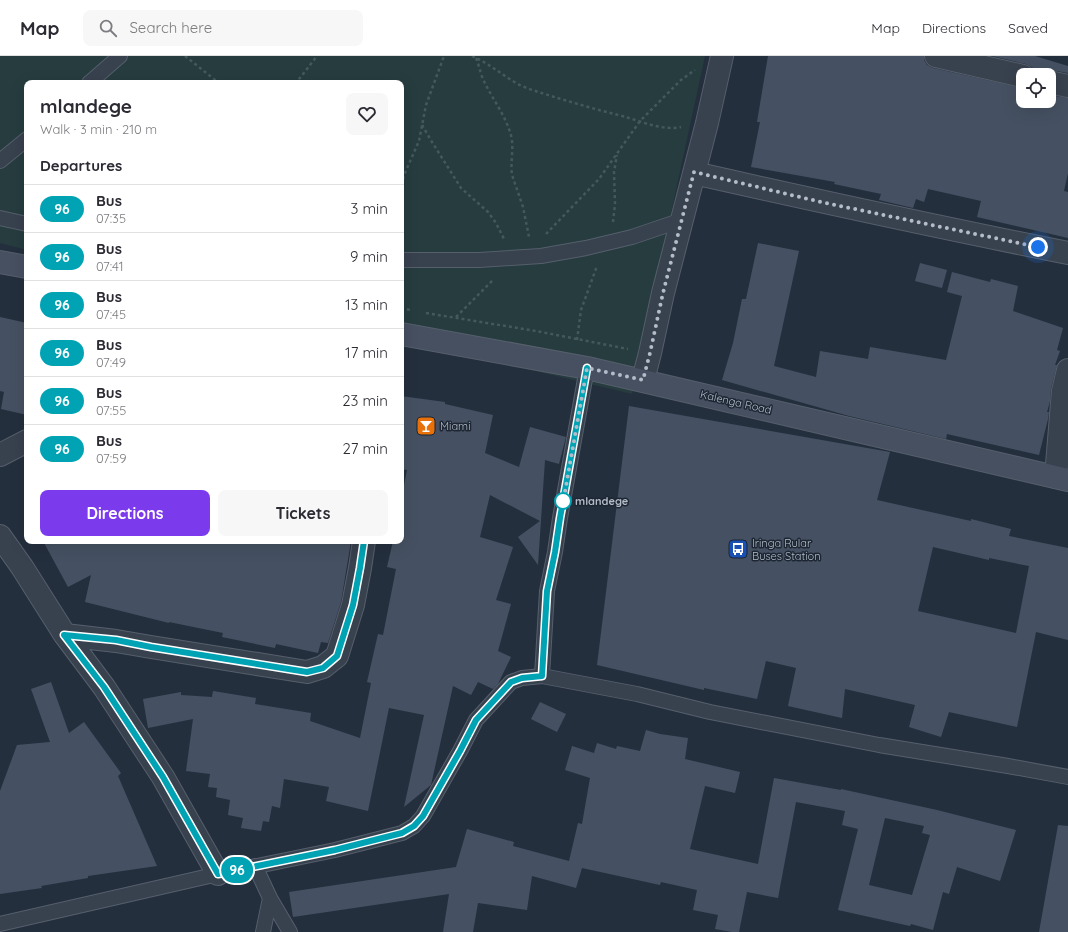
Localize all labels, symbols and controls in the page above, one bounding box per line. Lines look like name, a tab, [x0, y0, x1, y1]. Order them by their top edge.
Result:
search box	[83, 10, 363, 46]
text: Map	[20, 16, 59, 40]
icon: search	[97, 17, 119, 39]
text: Search here	[129, 18, 212, 37]
text: Map	[871, 19, 900, 37]
text: Directions	[922, 19, 986, 37]
text: Saved	[1008, 19, 1048, 37]
map controls	[1016, 68, 1056, 108]
button: locate	[1016, 68, 1056, 108]
button: heart	[346, 93, 388, 135]
text: mlandege	[40, 94, 132, 118]
text: Walk · 3 min · 210 m	[40, 121, 157, 137]
text: Departures	[40, 156, 122, 175]
text: Bus	[96, 191, 122, 210]
text: 3 min	[350, 199, 388, 218]
text: 96	[54, 200, 70, 218]
text: 07:35	[96, 210, 126, 226]
your location	[1028, 237, 1048, 257]
text: Bus	[96, 239, 122, 258]
text: 9 min	[350, 247, 388, 266]
text: 96	[54, 248, 70, 266]
text: 07:41	[96, 258, 124, 274]
text: Bus	[96, 287, 122, 306]
text: 13 min	[345, 295, 388, 314]
text: 96	[54, 296, 70, 314]
text: 07:45	[96, 306, 126, 322]
text: Bus	[96, 335, 122, 354]
text: 17 min	[345, 343, 388, 362]
text: 96	[54, 344, 70, 362]
text: 07:49	[96, 354, 126, 370]
text: Bus	[96, 383, 122, 402]
street label: Kalenga Road	[699, 387, 773, 417]
text: 23 min	[342, 391, 388, 410]
text: 96	[54, 392, 70, 410]
text: 07:55	[96, 402, 126, 418]
bar icon: Miami	[415, 415, 437, 437]
place label: Miami	[440, 419, 471, 433]
text: Bus	[96, 431, 122, 450]
text: 27 min	[343, 439, 388, 458]
text: 96	[54, 440, 70, 458]
text: 07:59	[96, 450, 126, 466]
button: Directions	[40, 490, 210, 536]
button: Tickets	[218, 490, 388, 536]
marker: mlandege	[554, 492, 572, 510]
place label: mlandege	[575, 494, 629, 508]
place label: Iringa Rular Buses Station	[752, 536, 821, 563]
bus stop icon: Iringa Rular Buses Station	[727, 538, 749, 560]
line badge: 96	[219, 857, 255, 883]
text: 96	[229, 861, 245, 879]

